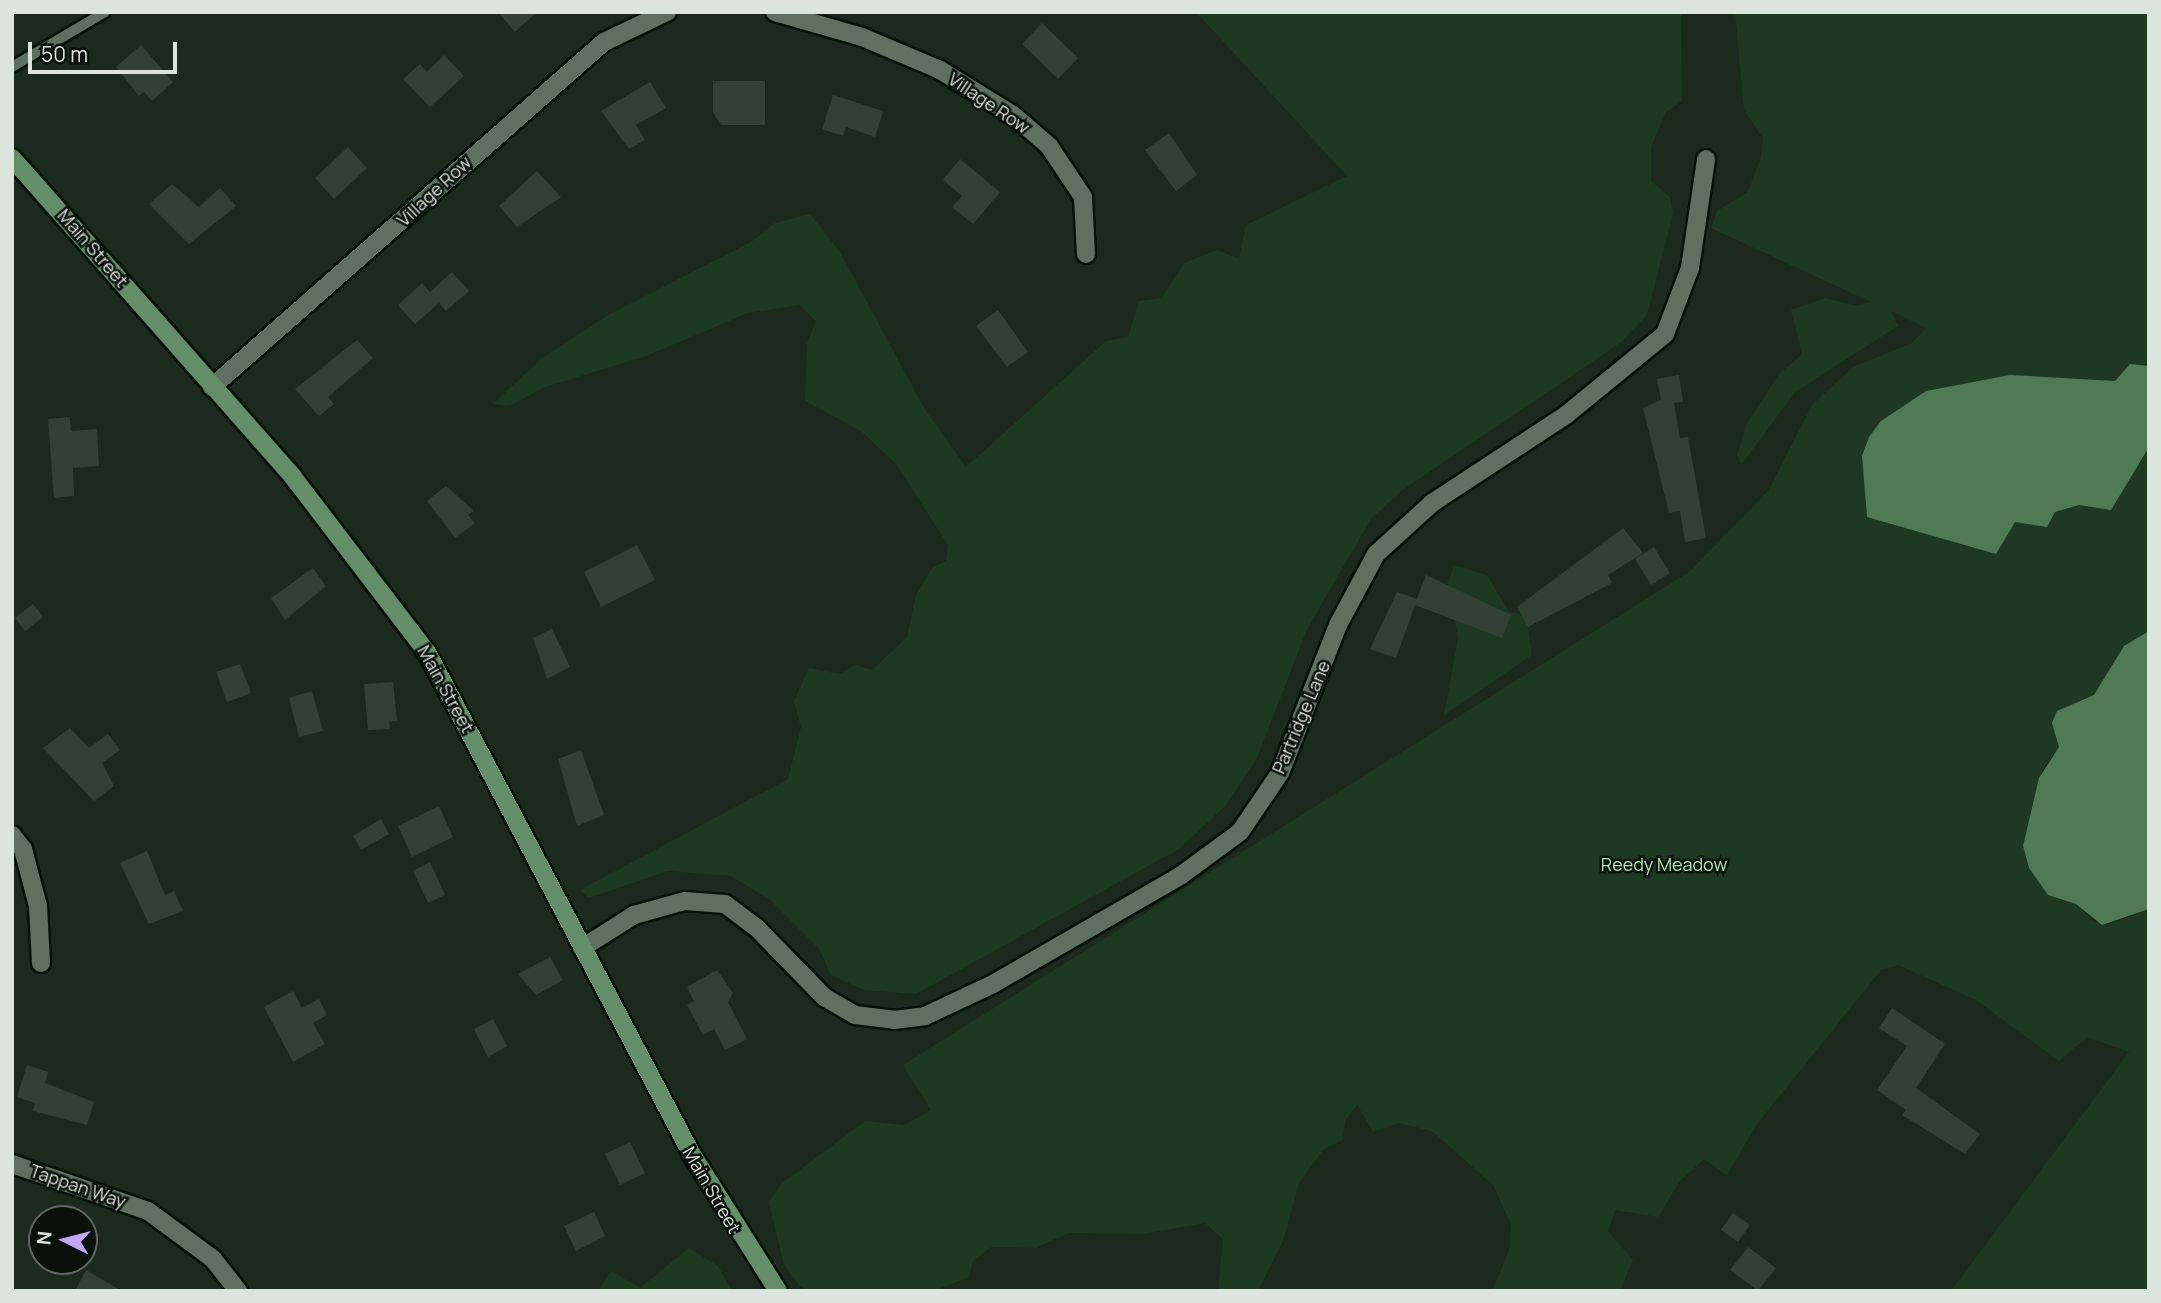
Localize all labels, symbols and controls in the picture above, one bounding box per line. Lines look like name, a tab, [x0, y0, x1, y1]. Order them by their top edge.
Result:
scale bar	[32, 28, 180, 72]
text: 50 m	[41, 40, 88, 68]
street label: Village Row	[944, 68, 1034, 138]
street label: Village Row	[393, 151, 475, 231]
street label: Main Street	[53, 205, 133, 291]
street label: Main Street	[413, 642, 479, 736]
street label: Partridge Lane	[1267, 657, 1335, 777]
park label: Reedy Meadow	[1601, 853, 1727, 875]
street label: Main Street	[679, 1143, 745, 1237]
street label: Tappan Way	[27, 1159, 129, 1213]
north arrow	[28, 1205, 98, 1275]
text: N	[30, 1230, 58, 1246]

